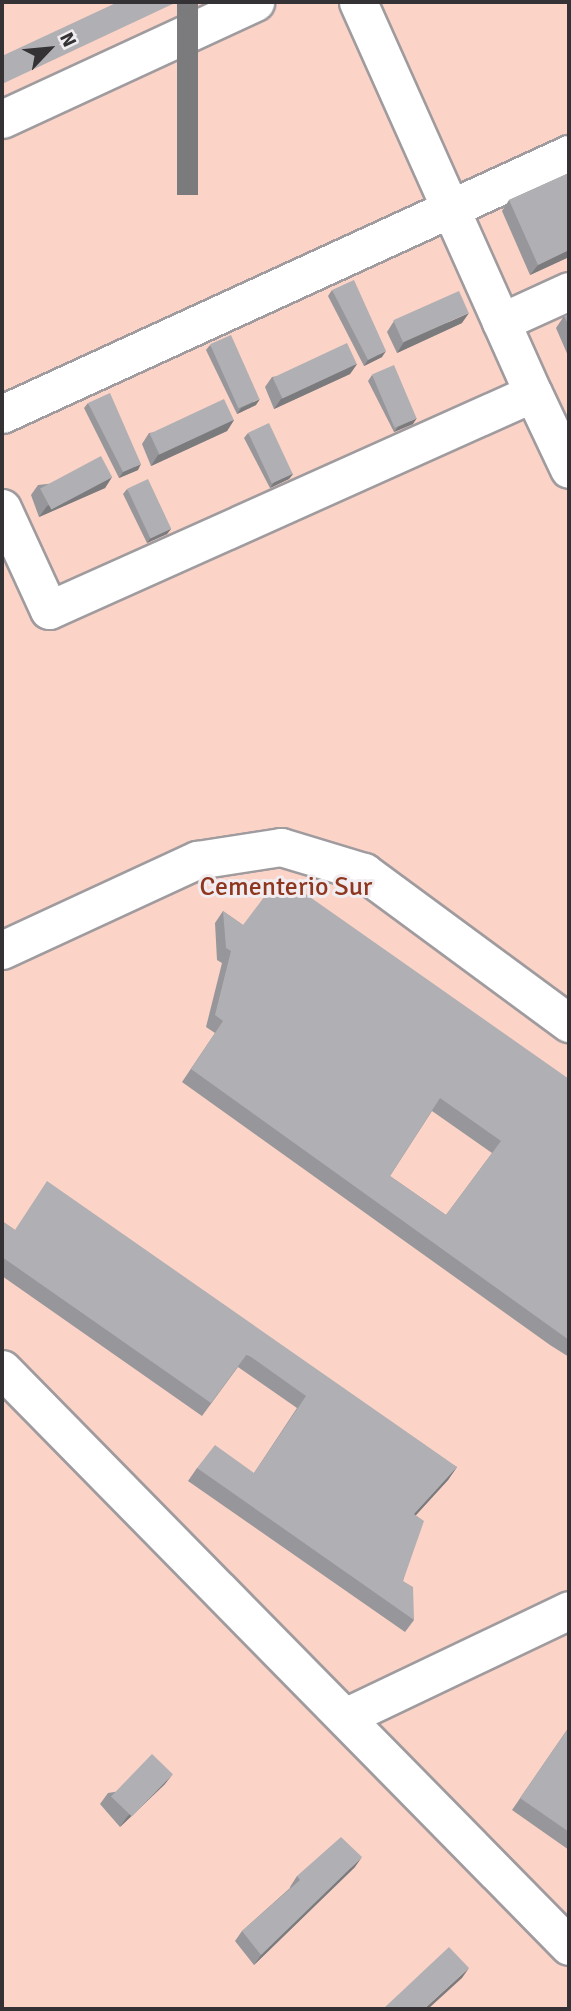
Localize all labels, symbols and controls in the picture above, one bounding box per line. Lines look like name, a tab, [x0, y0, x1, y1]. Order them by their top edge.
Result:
north arrow	[14, 14, 84, 84]
text: N	[54, 29, 82, 51]
park label: Cementerio Sur	[200, 872, 372, 904]

